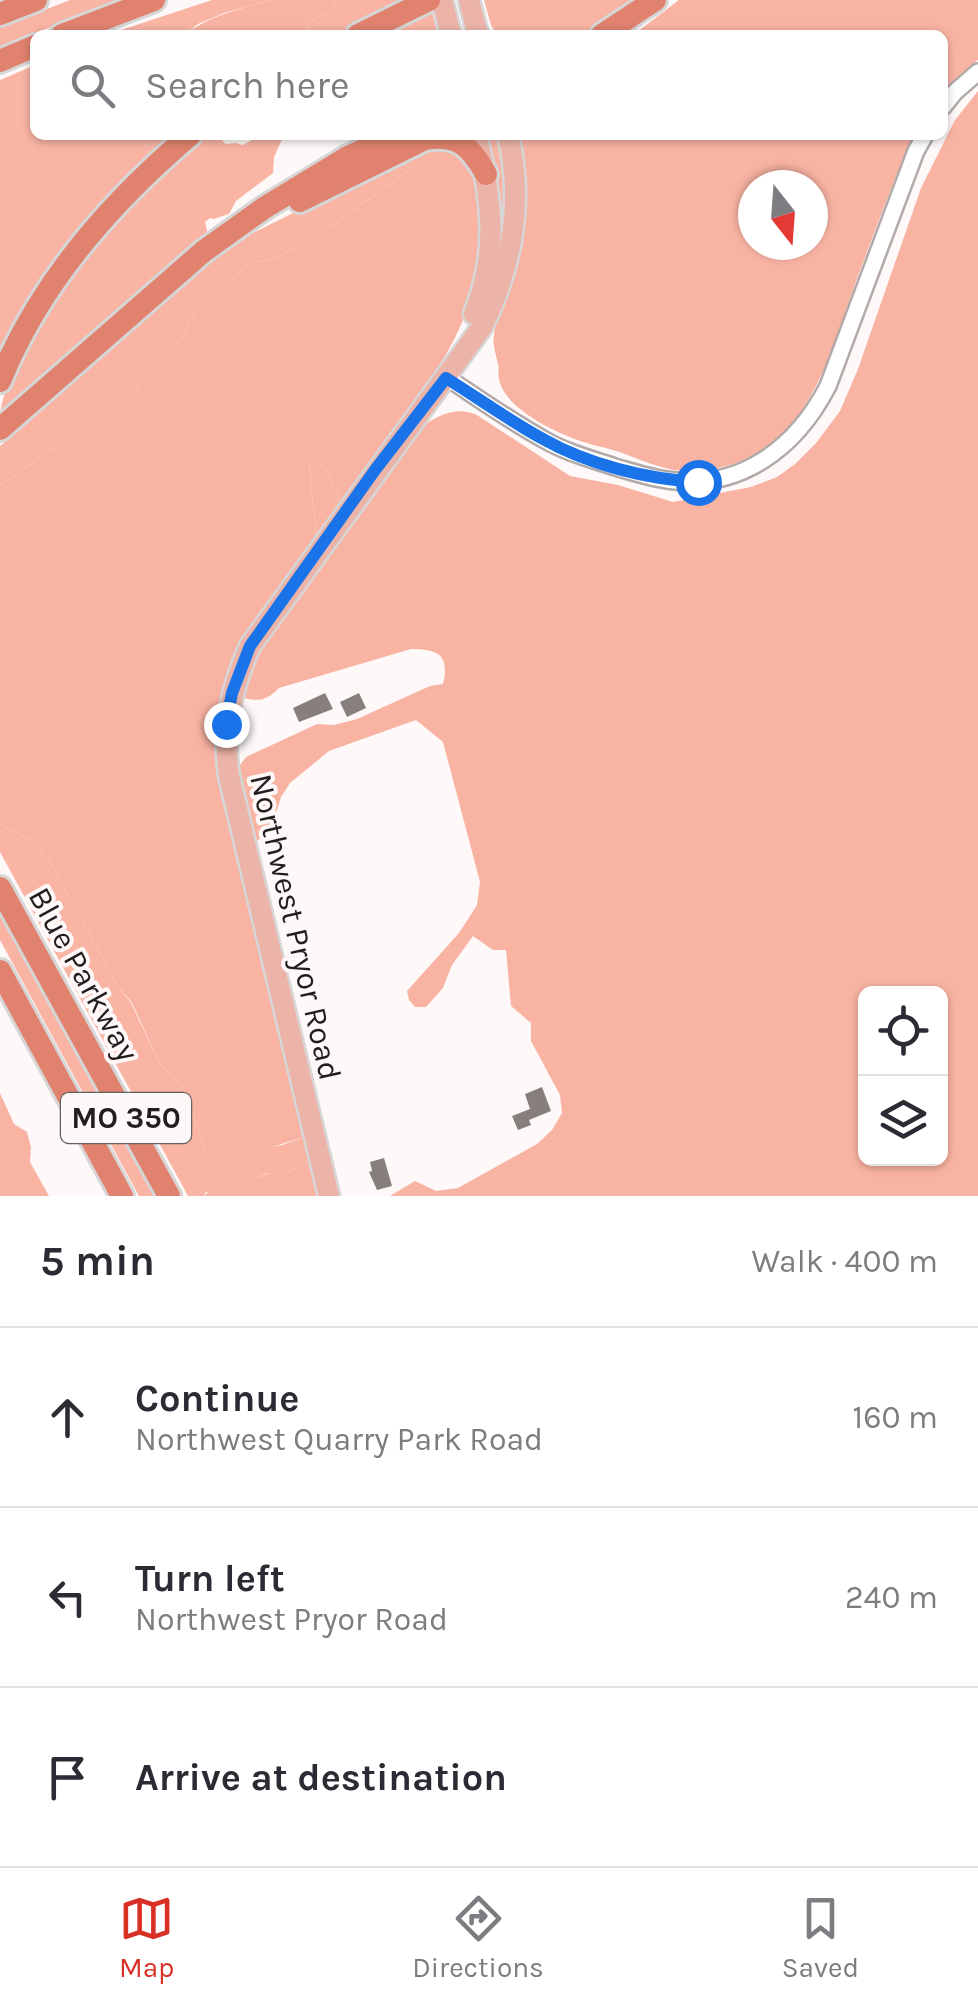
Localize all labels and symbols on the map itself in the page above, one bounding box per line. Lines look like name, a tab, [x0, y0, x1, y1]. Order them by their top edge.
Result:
north arrow	[738, 170, 828, 260]
route start	[676, 460, 722, 506]
route end	[204, 702, 250, 748]
street label: Northwest Pryor Road	[242, 771, 349, 1084]
street label: Blue Parkway	[21, 881, 147, 1068]
road number: MO 350	[61, 1093, 191, 1143]

